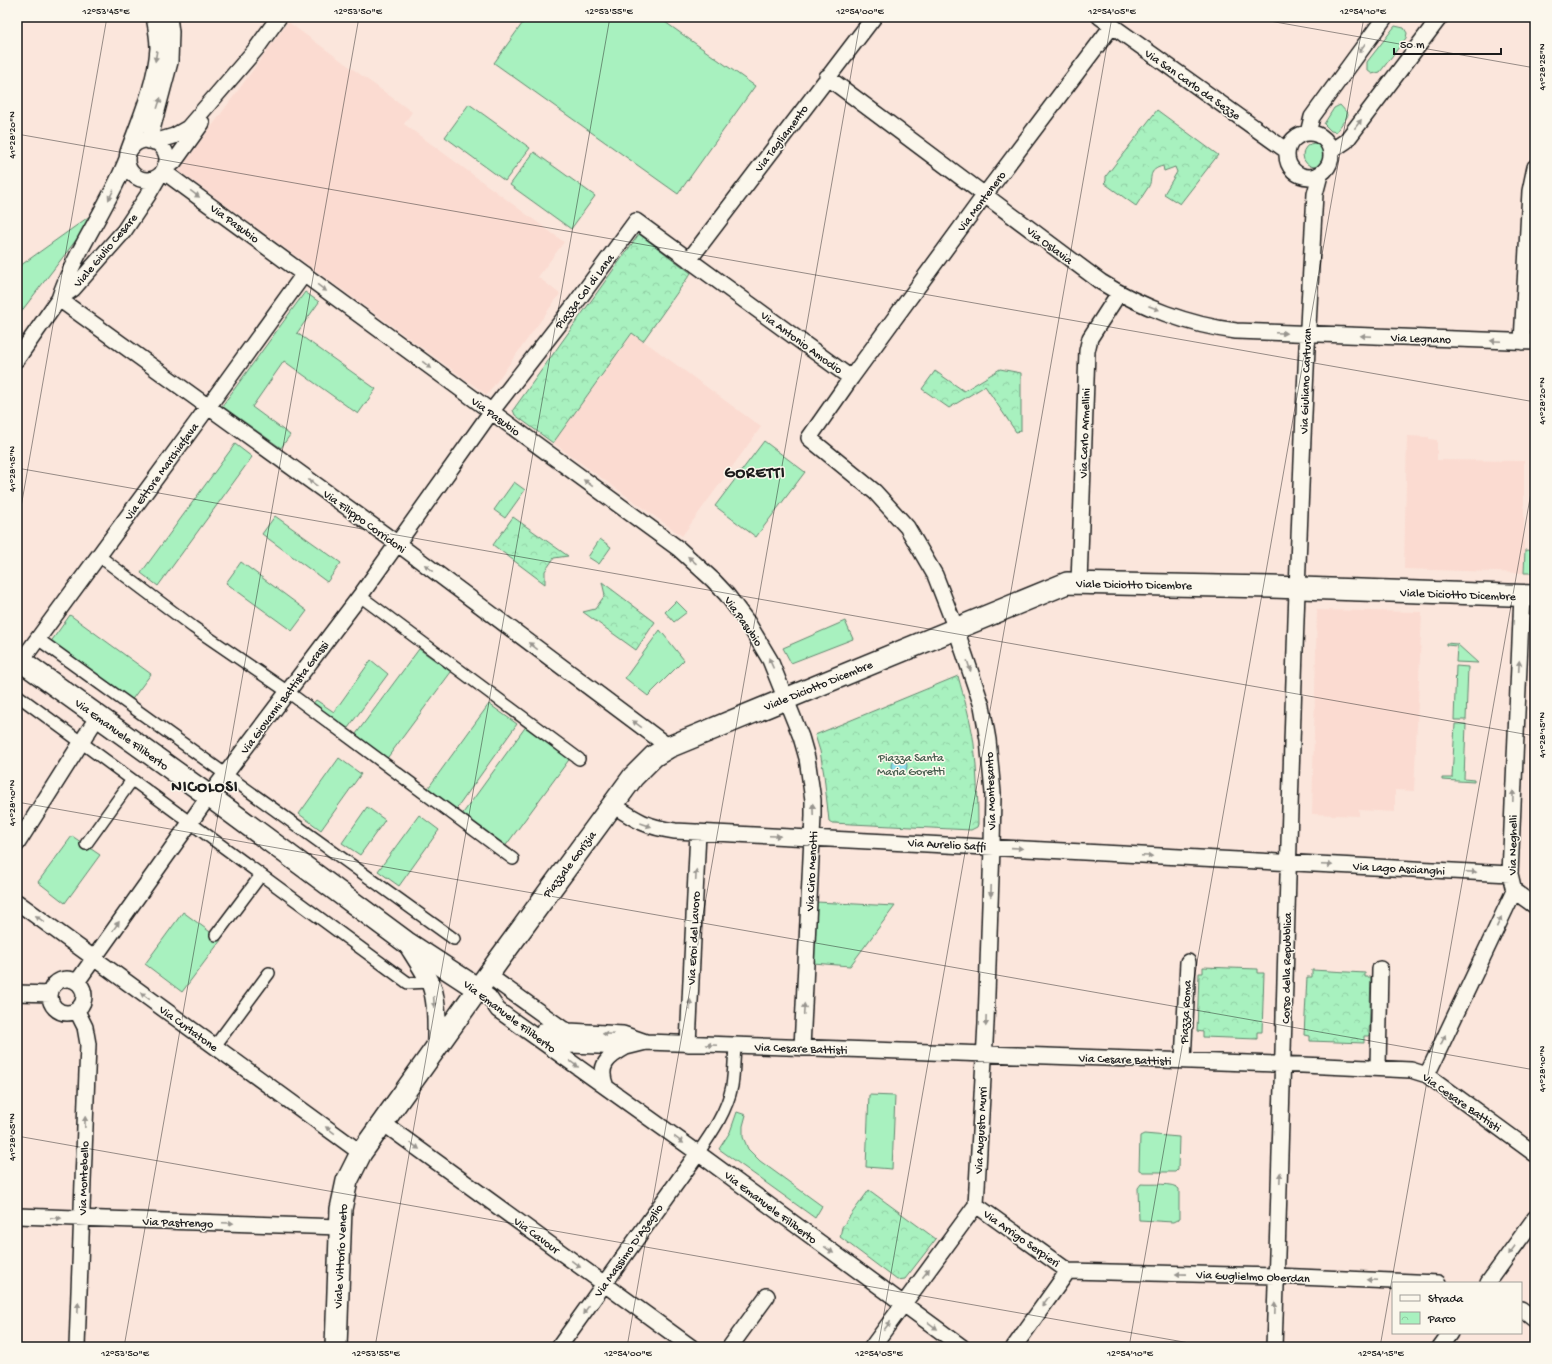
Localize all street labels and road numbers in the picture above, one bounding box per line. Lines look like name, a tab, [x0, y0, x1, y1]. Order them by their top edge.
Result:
street label: Via San Carlo da Sezze	[1140, 47, 1243, 124]
street label: Via Tagliamento	[752, 103, 812, 176]
street label: Via Montenero	[955, 169, 1010, 236]
street label: Via Pasubio	[206, 202, 261, 247]
street label: Viale Giulio Cesare	[71, 211, 142, 292]
street label: Via Oslavia	[1022, 224, 1075, 269]
street label: Piazza Col di Lana	[552, 252, 618, 333]
street label: Via Antonio Amodio	[756, 309, 844, 378]
street label: Via Giuliano Carturan	[1298, 328, 1316, 435]
street label: Via Legnano	[1389, 332, 1451, 348]
street label: Via Carlo Armellini	[1077, 387, 1095, 479]
street label: Via Pasubio	[467, 395, 522, 440]
street label: Via Ettore Marchiafava	[122, 421, 203, 524]
street label: Via Filippo Corridoni	[319, 487, 408, 558]
street label: Viale Diciotto Dicembre	[1075, 578, 1193, 594]
street label: Viale Diciotto Dicembre	[1399, 587, 1517, 605]
street label: Via Pasubio	[720, 594, 765, 650]
street label: Via Giovanni Battista Grassi	[238, 639, 333, 758]
street label: Viale Diciotto Dicembre	[762, 658, 876, 715]
street label: Via Emanuele Filiberto	[70, 696, 170, 774]
street label: Via Montesanto	[984, 752, 1000, 831]
street label: Via Neghelli	[1506, 814, 1522, 876]
street label: Piazzale Gorizia	[540, 829, 600, 902]
street label: Via Ciro Menotti	[804, 830, 822, 912]
street label: Via Aurelio Saffi	[906, 837, 986, 855]
street label: Via Lago Ascianghi	[1352, 861, 1446, 879]
street label: Via Eroi del Lavoro	[685, 891, 704, 986]
street label: Corso della Repubblica	[1280, 912, 1296, 1024]
street label: Via Emanuele Filiberto	[459, 978, 558, 1057]
street label: Piazza Roma	[1178, 980, 1196, 1045]
street label: Via Curtatone	[155, 1003, 221, 1056]
street label: Via Cesare Battisti	[753, 1041, 848, 1059]
street label: Via Cesare Battisti	[1077, 1052, 1172, 1070]
street label: Via Cesare Battisti	[1418, 1071, 1503, 1136]
street label: Via Augusto Murri	[973, 1086, 991, 1175]
street label: Via Montebello	[77, 1141, 93, 1216]
street label: Via Emanuele Filiberto	[720, 1169, 819, 1248]
street label: Via Massimo D'Azeglio	[592, 1202, 667, 1301]
street label: Viale Vittorio Veneto	[332, 1203, 352, 1310]
street label: Via Arrigo Serpieri	[979, 1207, 1062, 1272]
street label: Via Cavour	[509, 1215, 563, 1259]
street label: Via Pastrengo	[141, 1216, 213, 1232]
street label: Via Guglielmo Oberdan	[1195, 1269, 1310, 1287]

